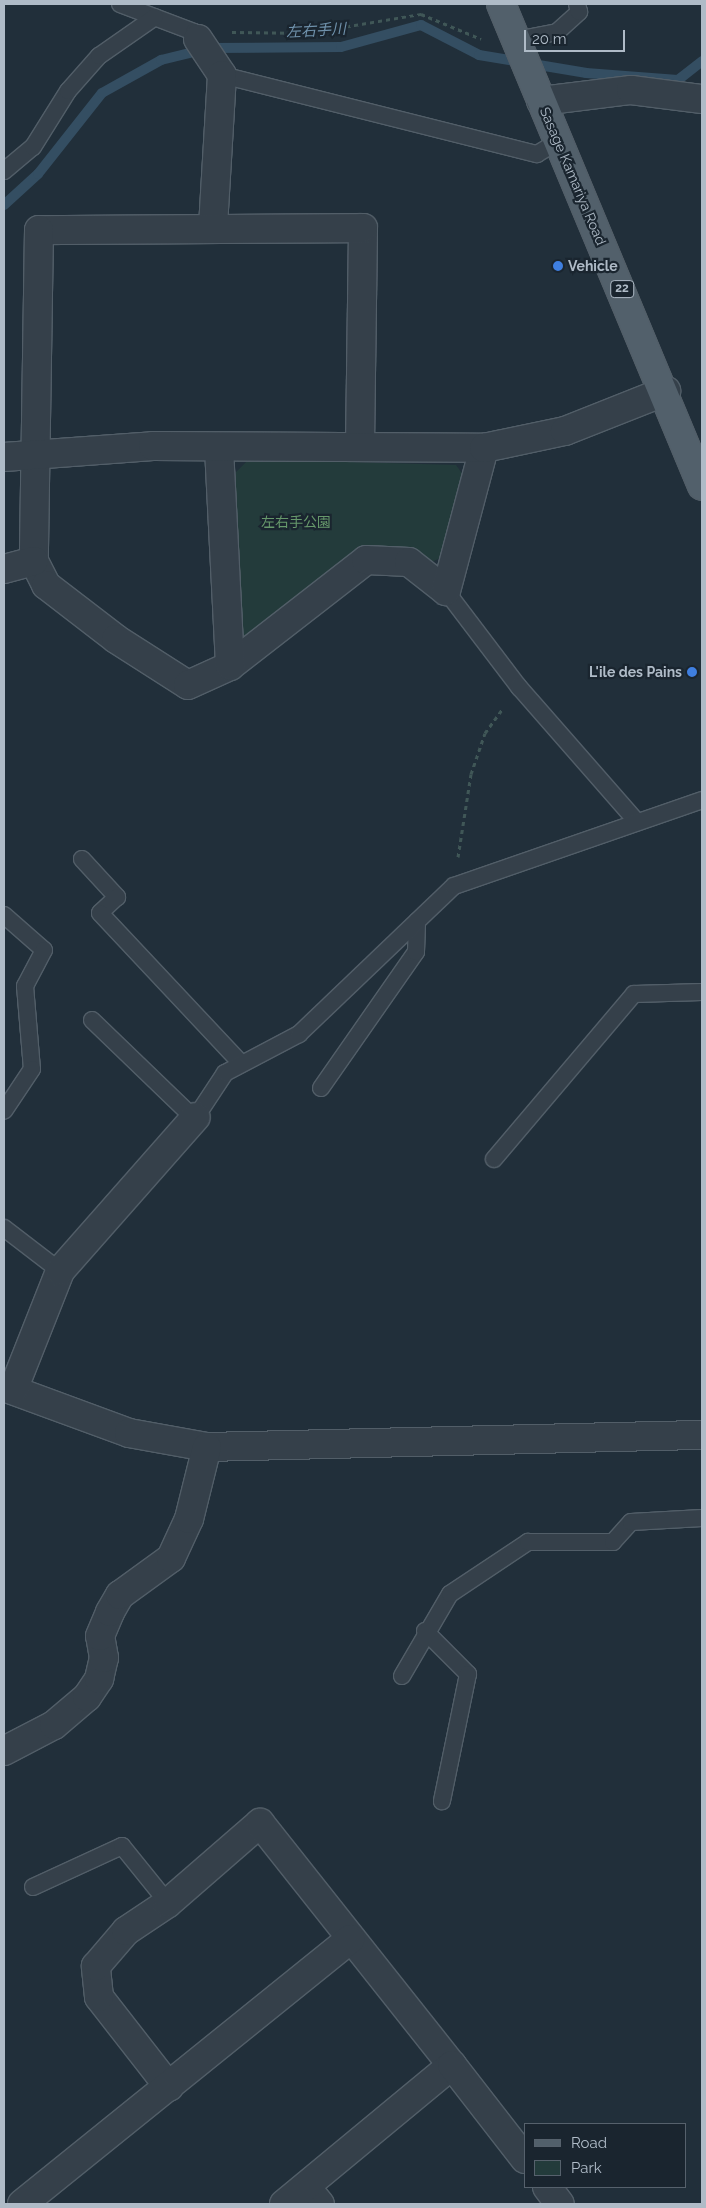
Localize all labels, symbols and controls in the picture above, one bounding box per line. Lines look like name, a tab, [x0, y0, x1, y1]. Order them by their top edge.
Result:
water label: 左右手川	[286, 20, 346, 42]
scale bar	[526, 20, 627, 52]
text: 20 m	[532, 30, 567, 48]
street label: Sasage Kamariya Road	[536, 104, 610, 248]
place label: Vehicle	[568, 258, 618, 274]
marker: Vehicle	[552, 260, 564, 272]
road number: 22	[610, 280, 634, 298]
park label: 左右手公園	[261, 514, 331, 530]
place label: L'ile des Pains	[589, 664, 682, 680]
marker: L'ile des Pains	[686, 666, 698, 678]
legend	[524, 2123, 686, 2188]
text: Road	[571, 2134, 607, 2152]
text: Park	[571, 2159, 602, 2177]

